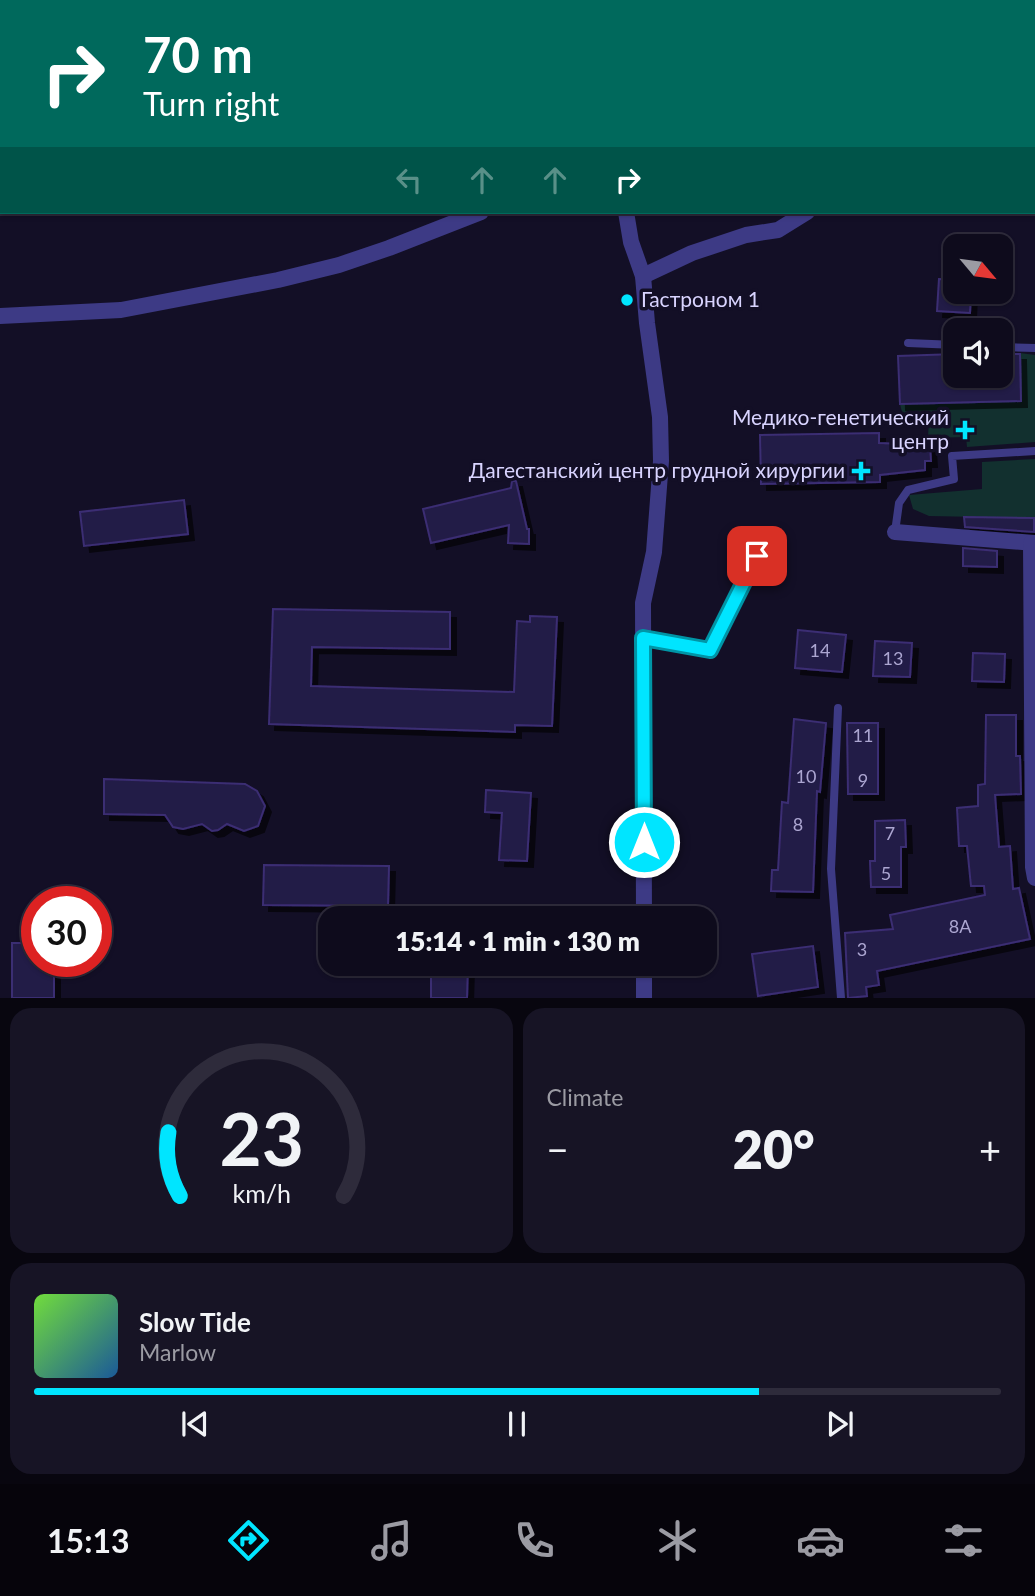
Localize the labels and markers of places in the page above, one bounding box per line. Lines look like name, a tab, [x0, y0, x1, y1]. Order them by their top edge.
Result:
place label: Гастроном 1	[641, 286, 760, 311]
marker: Гастроном 1	[619, 292, 635, 308]
place label: Медико-генетический центр	[732, 404, 949, 453]
marker: Медико-генетический центр	[955, 420, 975, 440]
place label: Дагестанский центр грудной хирургии	[469, 457, 845, 482]
marker: Дагестанский центр грудной хирургии	[851, 461, 871, 481]
pin	[727, 526, 787, 586]

